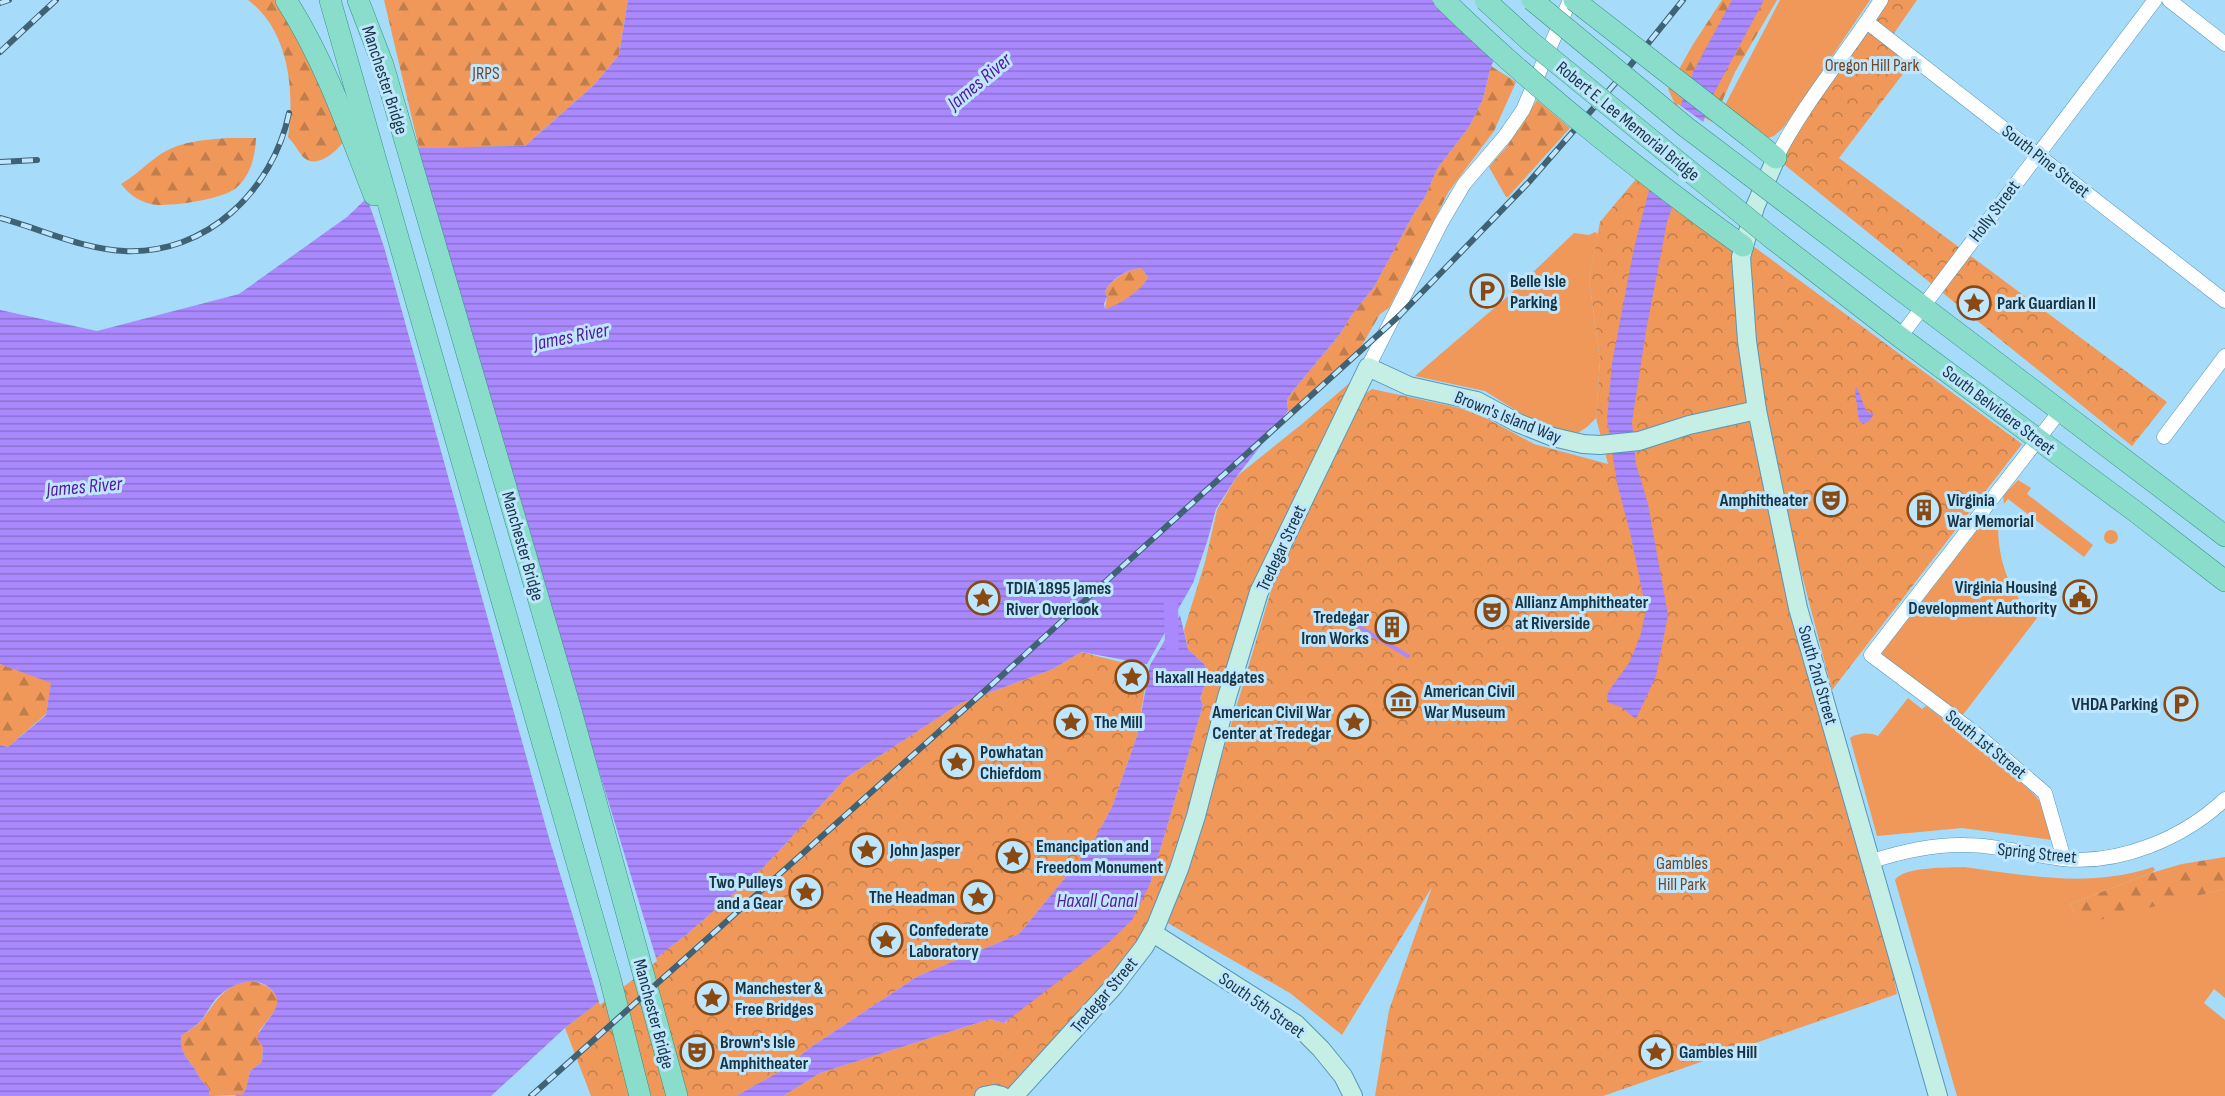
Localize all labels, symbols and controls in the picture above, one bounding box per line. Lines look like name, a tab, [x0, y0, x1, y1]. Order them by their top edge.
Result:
street label: Manchester Bridge	[357, 23, 412, 137]
water label: James River	[942, 47, 1018, 116]
park label: Oregon Hill Park	[1825, 55, 1919, 76]
street label: Robert E. Lee Memorial Bridge	[1552, 57, 1704, 186]
park label: JRPS	[471, 63, 500, 84]
street label: South Pine Street	[1998, 121, 2094, 202]
street label: Holly Street	[1965, 176, 2024, 246]
place label: Belle Isle Parking	[1510, 271, 1566, 313]
parking icon: Belle Isle Parking	[1469, 273, 1505, 309]
place icon: Park Guardian II	[1956, 285, 1992, 321]
place label: Park Guardian II	[1997, 293, 2096, 314]
water label: James River	[531, 318, 612, 356]
street label: South Belvidere Street	[1938, 361, 2059, 460]
street label: Brown's Island Way	[1451, 387, 1564, 448]
water label: James River	[44, 472, 124, 502]
theatre icon: Amphitheater	[1813, 482, 1849, 518]
street label: Manchester Bridge	[497, 489, 548, 603]
place label: Amphitheater	[1719, 490, 1808, 511]
place label: Virginia War Memorial	[1947, 490, 2034, 532]
building icon: Virginia War Memorial	[1906, 492, 1942, 528]
street label: Tredegar Street	[1252, 501, 1311, 595]
place label: Virginia Housing Development Authority	[1908, 577, 2058, 619]
place label: TDIA 1895 James River Overlook	[1006, 578, 1111, 620]
public building icon: Virginia Housing Development Authority	[2062, 579, 2098, 615]
place icon: TDIA 1895 James River Overlook	[965, 580, 1001, 616]
place label: Allianz Amphitheater at Riverside	[1514, 592, 1649, 634]
theatre icon: Allianz Amphitheater at Riverside	[1474, 594, 1510, 630]
place label: Tredegar Iron Works	[1301, 607, 1369, 649]
building icon: Tredegar Iron Works	[1374, 609, 1410, 645]
street label: South 2nd Street	[1793, 623, 1842, 728]
place icon: Haxall Headgates	[1114, 659, 1150, 695]
place label: Haxall Headgates	[1155, 667, 1265, 688]
place label: American Civil War Museum	[1423, 681, 1515, 723]
museum icon: American Civil War Museum	[1383, 683, 1419, 719]
parking icon: VHDA Parking	[2163, 686, 2199, 722]
place label: VHDA Parking	[2071, 694, 2158, 715]
place label: American Civil War Center at Tredegar	[1211, 702, 1331, 744]
place icon: The Mill	[1053, 704, 1089, 740]
place icon: American Civil War Center at Tredegar	[1336, 704, 1372, 740]
street label: South 1st Street	[1941, 705, 2031, 784]
place label: The Mill	[1094, 712, 1143, 733]
place label: Powhatan Chiefdom	[980, 742, 1043, 784]
place icon: Powhatan Chiefdom	[939, 744, 975, 780]
place icon: John Jasper	[849, 832, 885, 868]
place label: Emancipation and Freedom Monument	[1036, 836, 1163, 878]
place icon: Emancipation and Freedom Monument	[995, 838, 1031, 874]
street label: Spring Street	[1996, 839, 2078, 868]
place label: John Jasper	[889, 840, 961, 861]
park label: Gambles Hill Park	[1656, 853, 1708, 895]
place label: Two Pulleys and a Gear	[709, 872, 783, 914]
place icon: Two Pulleys and a Gear	[788, 874, 824, 910]
place icon: The Headman	[960, 879, 996, 915]
place label: The Headman	[869, 887, 955, 908]
water label: Haxall Canal	[1056, 889, 1139, 913]
place label: Confederate Laboratory	[909, 920, 989, 962]
place icon: Confederate Laboratory	[868, 922, 904, 958]
street label: Tredegar Street	[1067, 953, 1143, 1038]
street label: Manchester Bridge	[629, 957, 678, 1071]
street label: South 5th Street	[1215, 968, 1309, 1043]
place label: Manchester & Free Bridges	[735, 978, 824, 1020]
place icon: Manchester & Free Bridges	[694, 980, 730, 1016]
place label: Brown's Isle Amphitheater	[719, 1032, 809, 1074]
theatre icon: Brown's Isle Amphitheater	[679, 1034, 715, 1070]
place icon: Gambles Hill	[1638, 1034, 1674, 1070]
place label: Gambles Hill	[1679, 1042, 1757, 1063]

